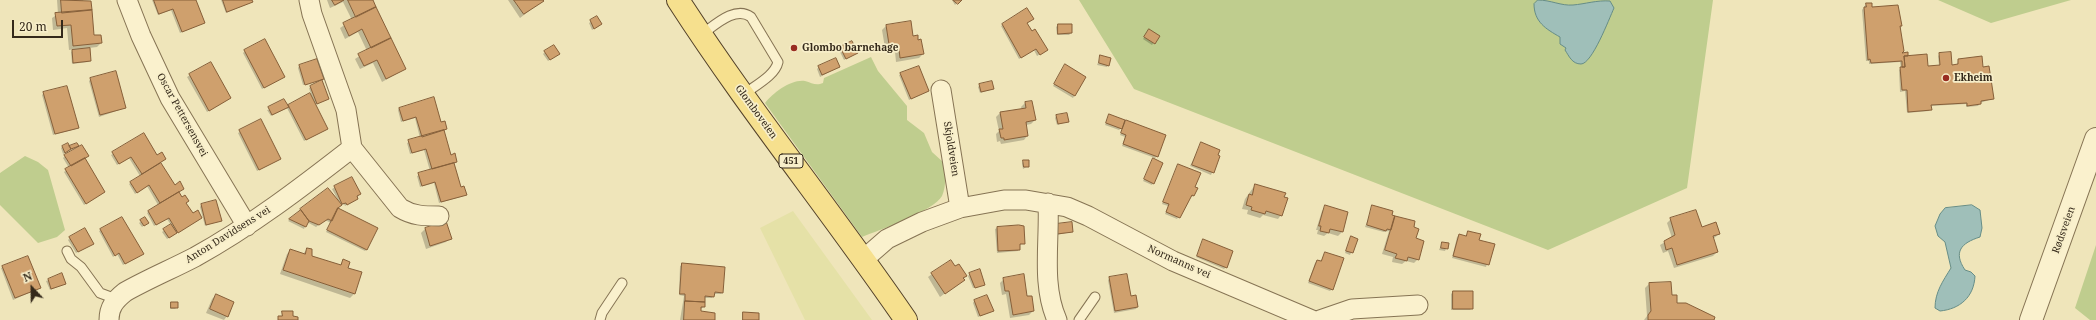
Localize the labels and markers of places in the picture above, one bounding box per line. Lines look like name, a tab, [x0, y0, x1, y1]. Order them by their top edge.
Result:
place label: Glombo barnehage	[802, 42, 899, 54]
marker: Glombo barnehage	[789, 43, 799, 53]
place label: Ekheim	[1954, 72, 1993, 84]
marker: Ekheim	[1941, 73, 1951, 83]

